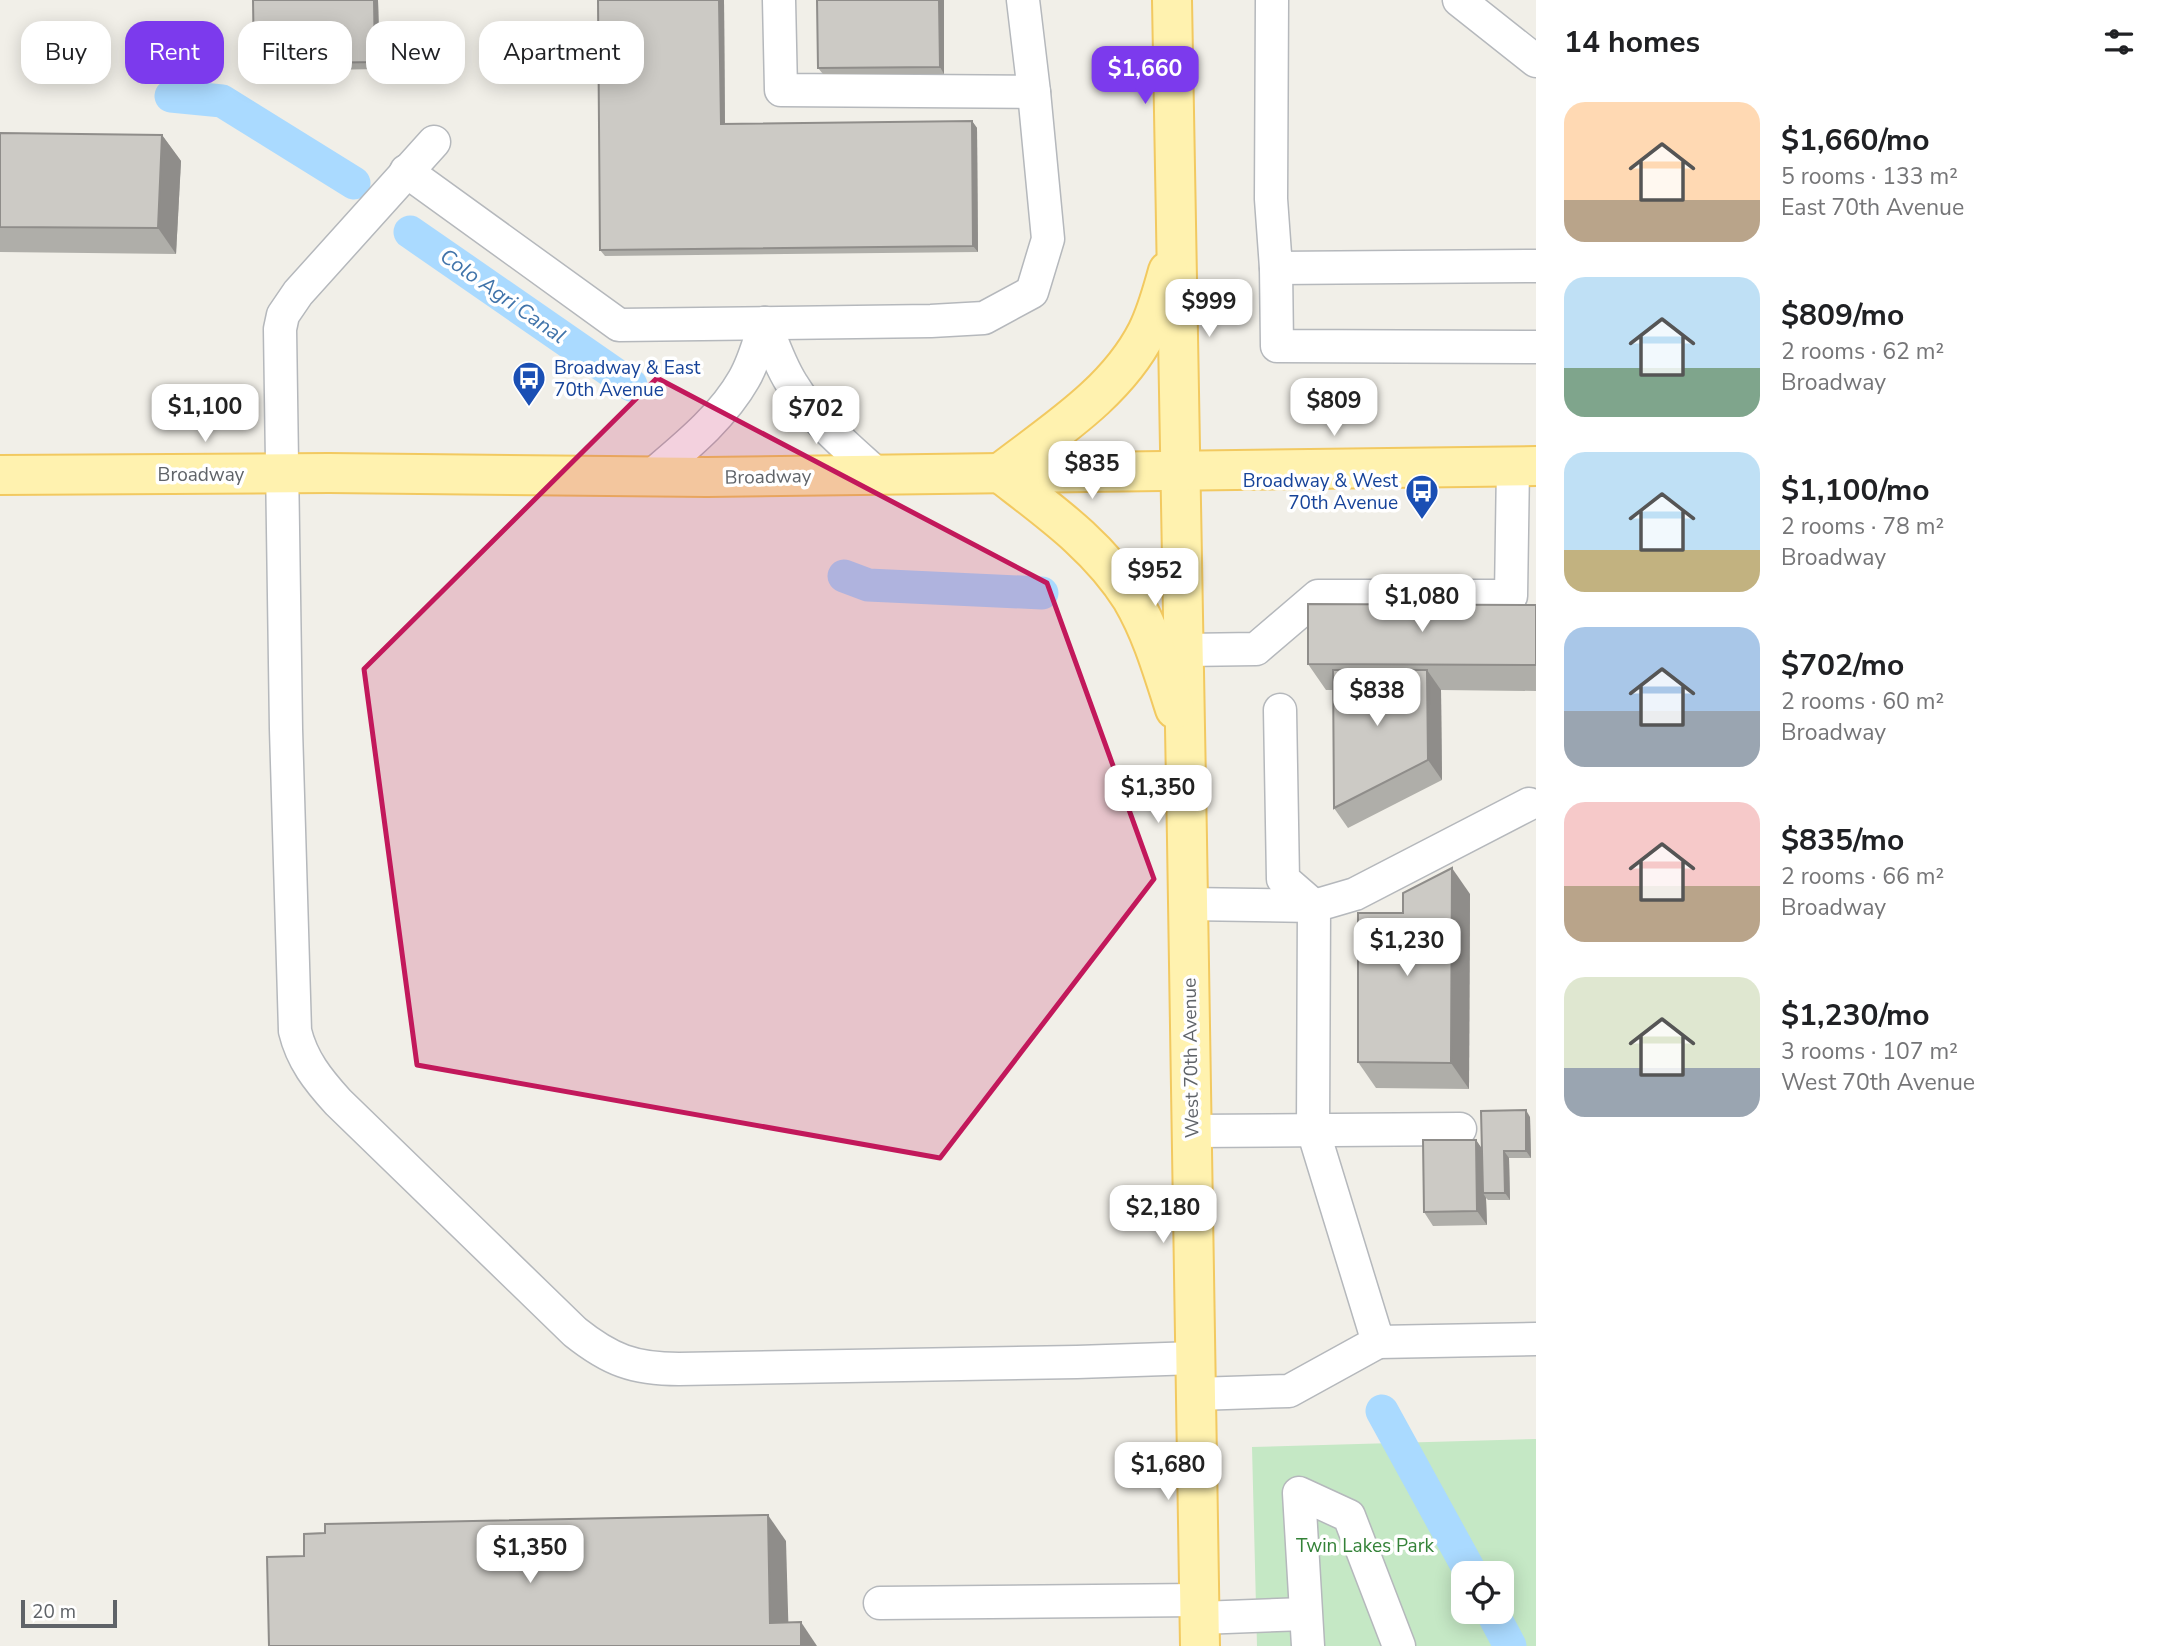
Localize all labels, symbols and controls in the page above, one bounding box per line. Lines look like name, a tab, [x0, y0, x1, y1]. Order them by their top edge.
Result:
chip: Buy	[21, 21, 111, 84]
chip: Rent	[125, 21, 224, 84]
chip: Filters	[238, 21, 352, 84]
chip: New	[366, 21, 465, 84]
chip: Apartment	[479, 21, 644, 84]
text: 14 homes	[1564, 22, 1700, 63]
icon: filters	[2100, 23, 2138, 61]
pin: $1,660	[1088, 46, 1202, 106]
text: $1,660	[1108, 53, 1182, 84]
text: $1,660/mo	[1781, 120, 1930, 161]
icon: home	[1620, 130, 1704, 214]
text: 5 rooms · 133 m²	[1781, 161, 1958, 192]
text: East 70th Avenue	[1781, 192, 1964, 223]
water label: Colo Agri Canal	[434, 242, 572, 350]
pin: $999	[1168, 280, 1250, 339]
text: $999	[1181, 286, 1237, 317]
text: $809/mo	[1781, 295, 1904, 336]
icon: home	[1620, 305, 1704, 389]
text: 2 rooms · 62 m²	[1781, 336, 1944, 367]
place label: Broadway & East 70th Avenue	[554, 355, 701, 403]
bus stop icon: Broadway & East 70th Avenue	[510, 359, 548, 408]
text: Broadway	[1781, 367, 1886, 398]
pin: $809	[1293, 378, 1375, 438]
pin: $1,100	[148, 384, 262, 444]
text: $809	[1306, 385, 1362, 416]
pin: $702	[775, 386, 857, 446]
text: $1,100	[168, 391, 242, 422]
text: $702	[788, 393, 844, 424]
pin: $835	[1051, 442, 1133, 501]
text: $835	[1064, 448, 1120, 479]
street label: Broadway	[158, 462, 245, 488]
street label: Broadway	[724, 463, 812, 491]
place label: Broadway & West 70th Avenue	[1243, 468, 1398, 516]
text: $1,100/mo	[1781, 470, 1930, 511]
bus stop icon: Broadway & West 70th Avenue	[1403, 472, 1441, 521]
icon: home	[1620, 480, 1704, 564]
text: 2 rooms · 78 m²	[1781, 511, 1944, 542]
text: Broadway	[1781, 542, 1886, 573]
pin: $952	[1114, 548, 1196, 608]
text: $952	[1127, 555, 1183, 586]
pin: $1,080	[1365, 574, 1479, 634]
text: $1,080	[1385, 581, 1459, 612]
text: $702/mo	[1781, 645, 1904, 686]
icon: home	[1620, 655, 1704, 739]
pin: $838	[1336, 668, 1418, 728]
text: $838	[1349, 675, 1405, 706]
text: 2 rooms · 60 m²	[1781, 686, 1944, 717]
text: Broadway	[1781, 717, 1886, 748]
pin: $1,350	[1101, 766, 1215, 825]
text: $1,350	[1121, 772, 1195, 803]
text: $835/mo	[1781, 820, 1904, 861]
icon: home	[1620, 830, 1704, 914]
text: 2 rooms · 66 m²	[1781, 861, 1944, 892]
text: Broadway	[1781, 892, 1886, 923]
pin: $1,230	[1350, 918, 1464, 978]
text: $1,230	[1370, 925, 1444, 956]
street label: West 70th Avenue	[1177, 978, 1205, 1138]
text: $1,230/mo	[1781, 995, 1930, 1036]
icon: home	[1620, 1005, 1704, 1089]
text: 3 rooms · 107 m²	[1781, 1036, 1958, 1067]
text: West 70th Avenue	[1781, 1067, 1975, 1098]
pin: $2,180	[1106, 1186, 1220, 1245]
text: $2,180	[1126, 1192, 1200, 1223]
pin: $1,680	[1111, 1442, 1225, 1502]
text: $1,680	[1131, 1449, 1205, 1480]
pin: $1,350	[473, 1526, 587, 1585]
text: $1,350	[493, 1532, 567, 1563]
park label: Twin Lakes Park	[1296, 1533, 1434, 1559]
map controls	[1451, 1561, 1514, 1624]
button: locate	[1451, 1561, 1514, 1624]
scale bar	[21, 1597, 117, 1629]
text: 20 m	[32, 1599, 76, 1625]

